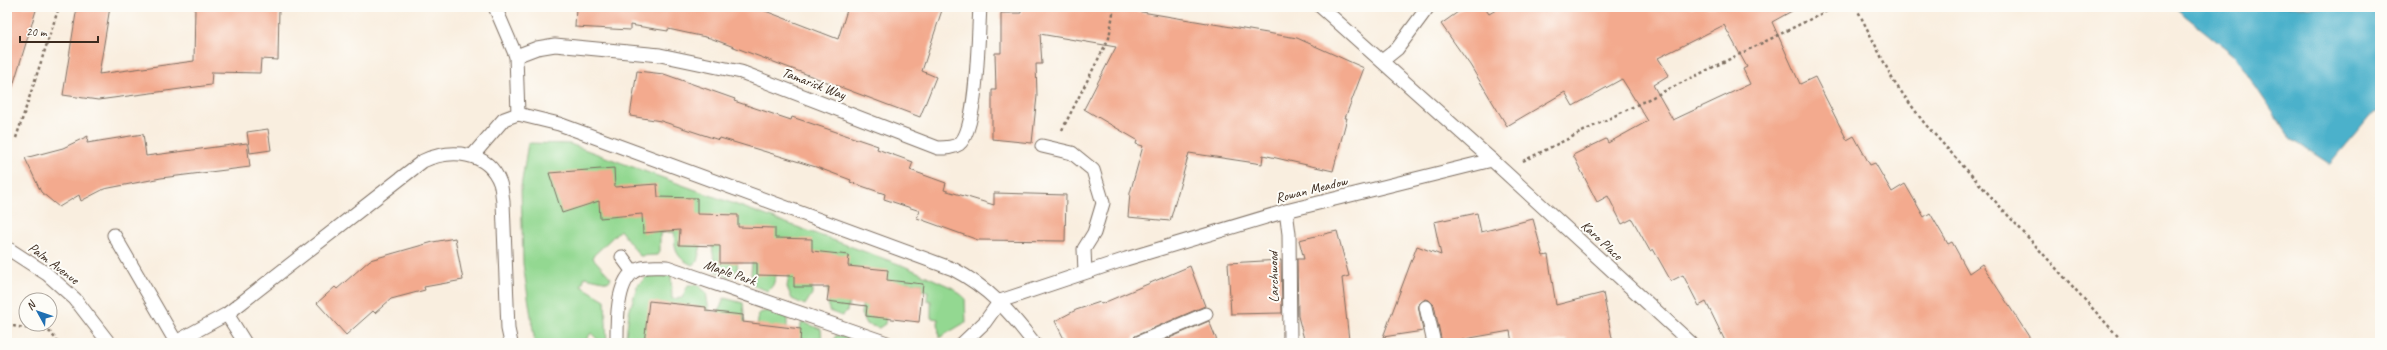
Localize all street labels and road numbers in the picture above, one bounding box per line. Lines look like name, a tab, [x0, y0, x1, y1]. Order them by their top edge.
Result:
street label: Tamarisk Way	[780, 64, 849, 104]
street label: Rowan Meadow	[1274, 172, 1350, 207]
street label: Karo Place	[1577, 217, 1627, 265]
street label: Palm Avenue	[25, 239, 83, 289]
street label: Larchwood	[1265, 249, 1282, 303]
street label: Maple Park	[702, 256, 760, 290]

